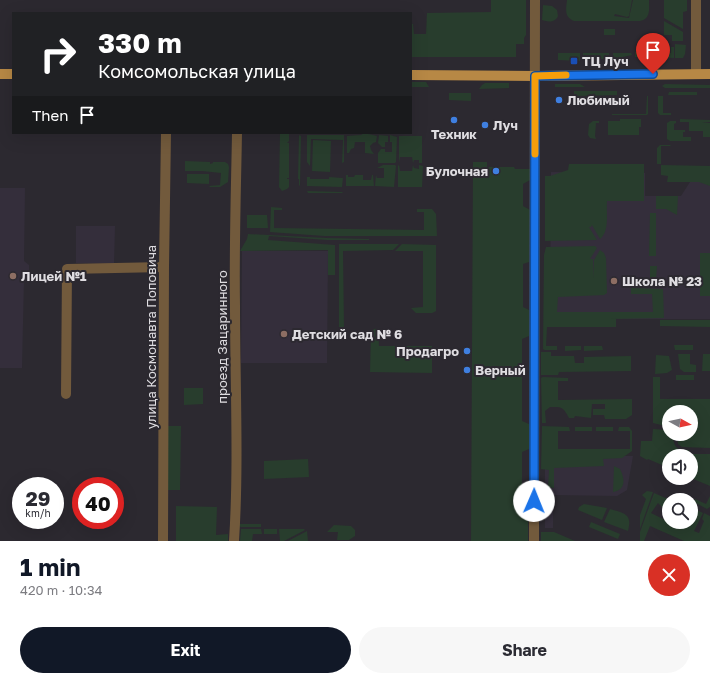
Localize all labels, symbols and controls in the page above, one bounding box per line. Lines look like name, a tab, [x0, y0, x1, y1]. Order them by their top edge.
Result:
text: 330 m	[98, 26, 182, 59]
icon: right	[32, 28, 84, 80]
pin	[636, 33, 670, 74]
icon: arrive	[642, 39, 664, 61]
place label: ТЦ Луч	[582, 53, 629, 69]
marker: ТЦ Луч	[569, 56, 579, 66]
text: Комсомольская улица	[98, 60, 296, 82]
place label: Любимый	[567, 92, 630, 108]
marker: Любимый	[554, 95, 564, 105]
icon: arrive	[76, 104, 98, 126]
text: Then	[32, 106, 68, 124]
marker: Техник	[449, 115, 459, 125]
place label: Луч	[493, 117, 518, 133]
marker: Луч	[480, 120, 490, 130]
place label: Техник	[431, 126, 477, 142]
place label: Булочная	[426, 163, 488, 179]
marker: Булочная	[491, 166, 501, 176]
street label: улица Космонавта Поповича	[143, 245, 159, 429]
place label: Лицей №1	[21, 268, 87, 284]
street label: проезд Зацаринного	[214, 270, 230, 404]
marker: Лицей №1	[8, 271, 18, 281]
place label: Школа № 23	[622, 273, 702, 289]
marker: Школа № 23	[609, 276, 619, 286]
place label: Детский сад № 6	[292, 326, 402, 342]
marker: Детский сад № 6	[279, 329, 289, 339]
place label: Продагро	[396, 343, 459, 359]
marker: Продагро	[462, 346, 472, 356]
place label: Верный	[475, 362, 526, 378]
marker: Верный	[462, 365, 472, 375]
north arrow	[662, 405, 698, 441]
map controls	[662, 405, 698, 529]
button: sound	[662, 449, 698, 485]
speed limit sign: 40	[72, 477, 124, 529]
position arrow	[513, 480, 555, 522]
text: 29	[26, 486, 50, 510]
button: search	[662, 493, 698, 529]
text: km/h	[25, 507, 51, 519]
text: 1 min	[20, 552, 80, 581]
button: close	[648, 554, 690, 596]
text: 420 m · 10:34	[20, 582, 103, 598]
button: Exit	[20, 627, 351, 673]
button: Share	[359, 627, 690, 673]

